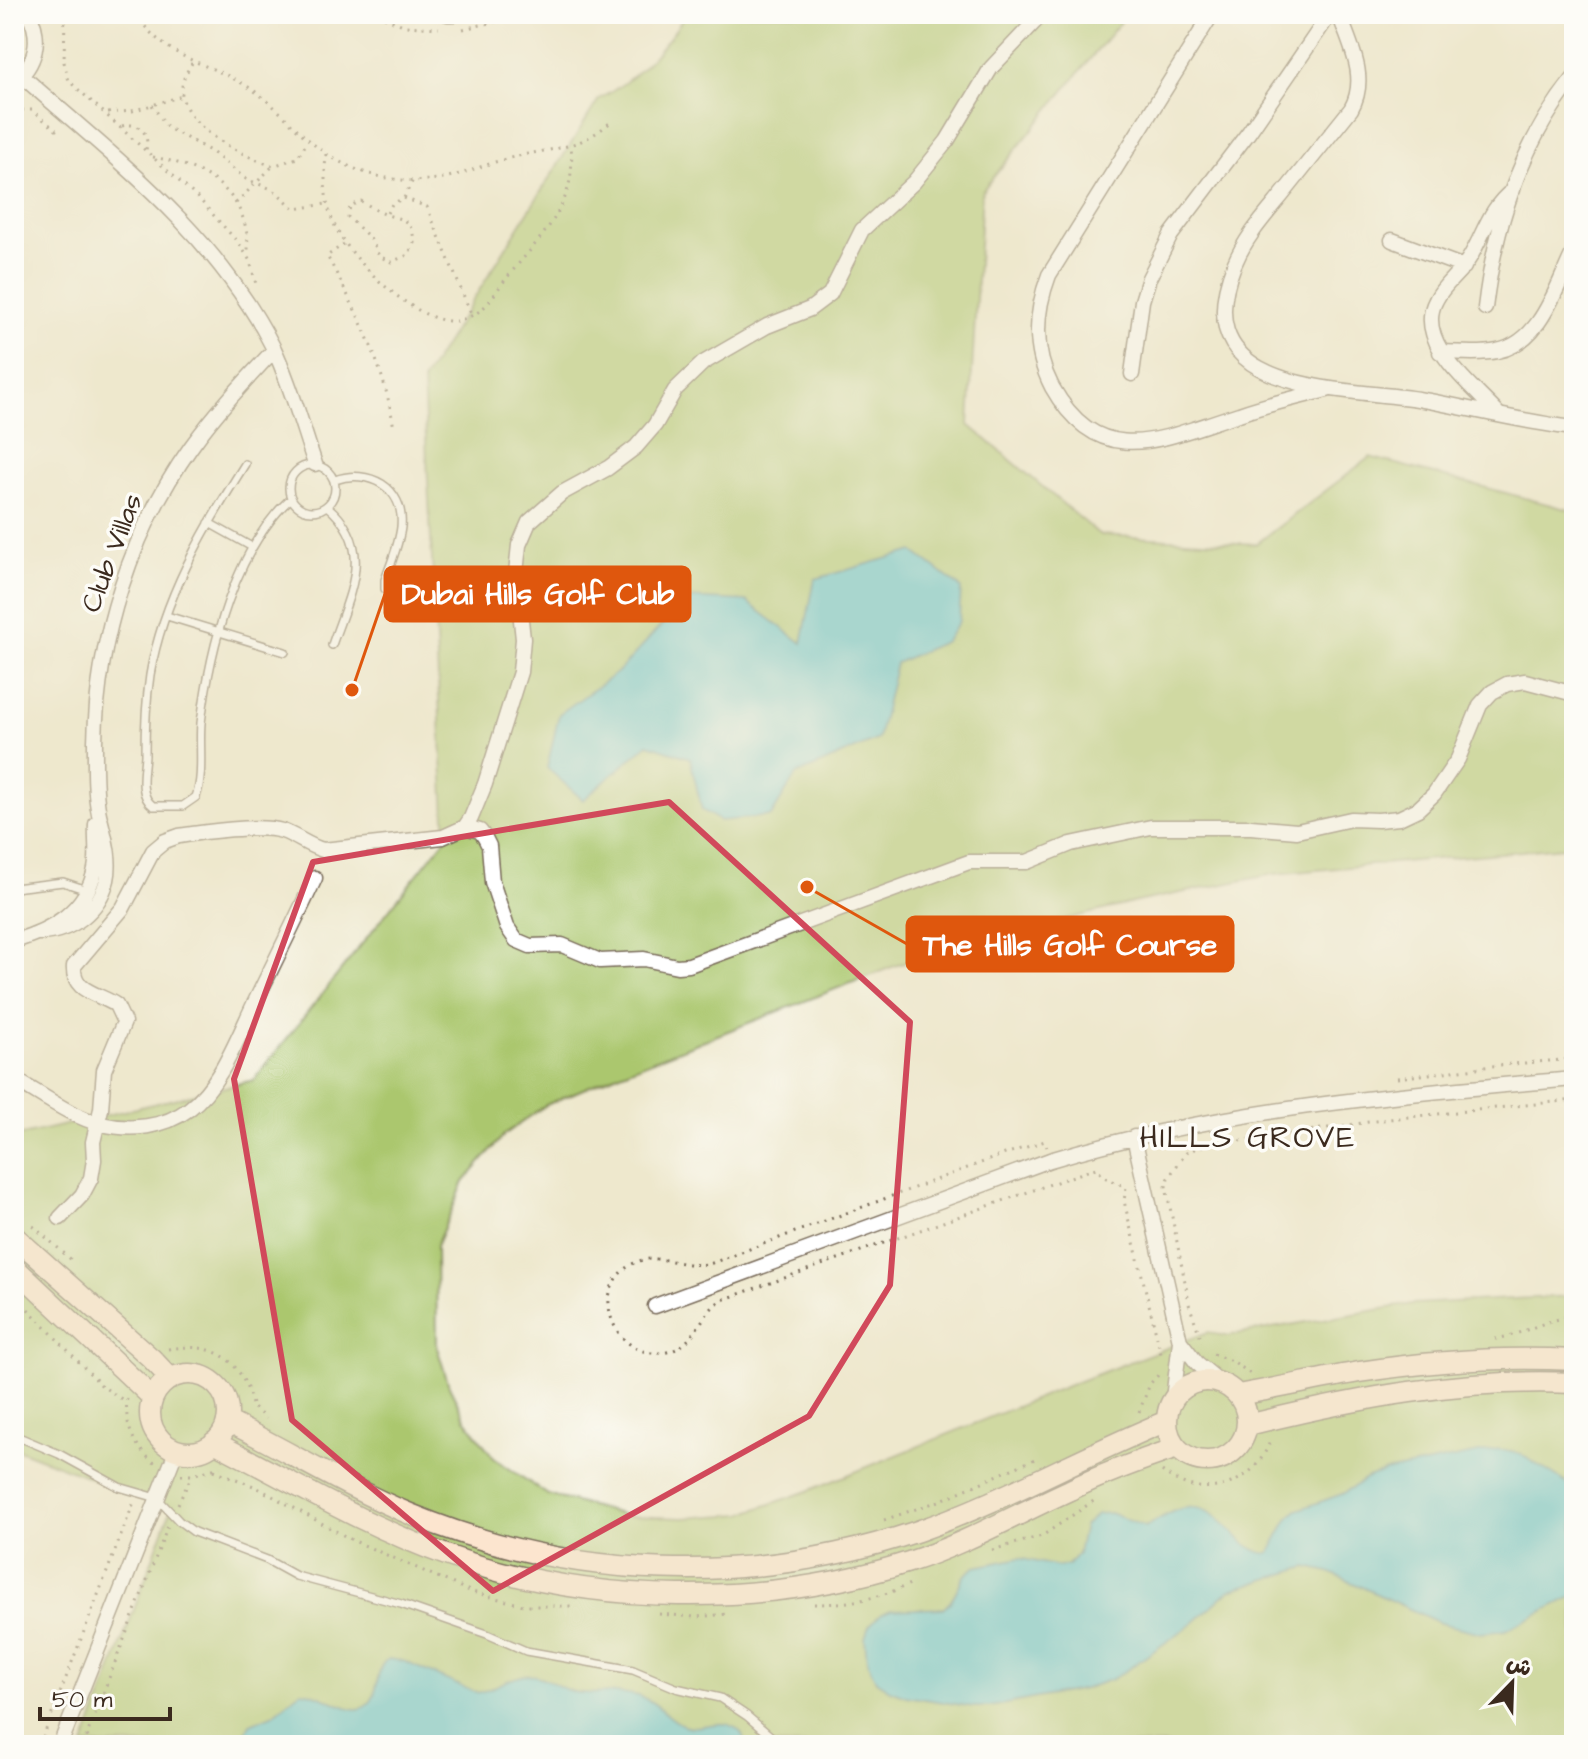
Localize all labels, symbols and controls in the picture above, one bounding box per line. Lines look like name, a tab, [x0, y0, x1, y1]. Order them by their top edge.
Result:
street label: Club Villas	[72, 488, 152, 618]
callout: Dubai Hills Golf Club	[385, 567, 690, 621]
text: Dubai Hills Golf Club	[402, 574, 675, 616]
callout: The Hills Golf Course	[907, 917, 1233, 971]
text: The Hills Golf Course	[922, 925, 1217, 967]
district label: HILLS GROVE	[1140, 1117, 1356, 1159]
north arrow	[1472, 1643, 1552, 1723]
text: ش	[1502, 1647, 1536, 1685]
scale bar	[40, 1671, 170, 1721]
text: 50 m	[52, 1683, 113, 1717]

